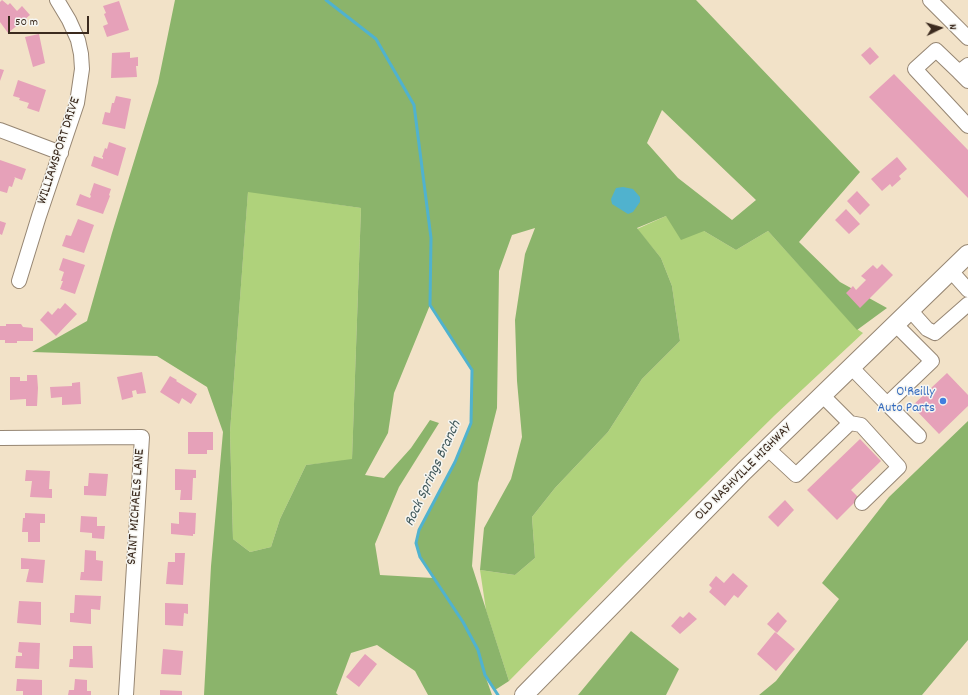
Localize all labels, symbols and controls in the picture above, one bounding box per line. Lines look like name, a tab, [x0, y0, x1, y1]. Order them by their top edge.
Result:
scale bar	[10, 8, 91, 34]
north arrow	[920, 8, 960, 48]
text: 50 m	[15, 14, 38, 31]
text: N	[944, 24, 960, 30]
street label: WILLIAMSPORT DRIVE	[35, 95, 85, 207]
place label: O'Reilly Auto Parts	[878, 385, 935, 418]
marker: O'Reilly Auto Parts	[938, 396, 948, 406]
water label: Rock Springs Branch	[402, 418, 466, 530]
street label: OLD NASHVILLE HIGHWAY	[692, 421, 796, 525]
street label: SAINT MICHAELS LANE	[125, 448, 149, 566]

